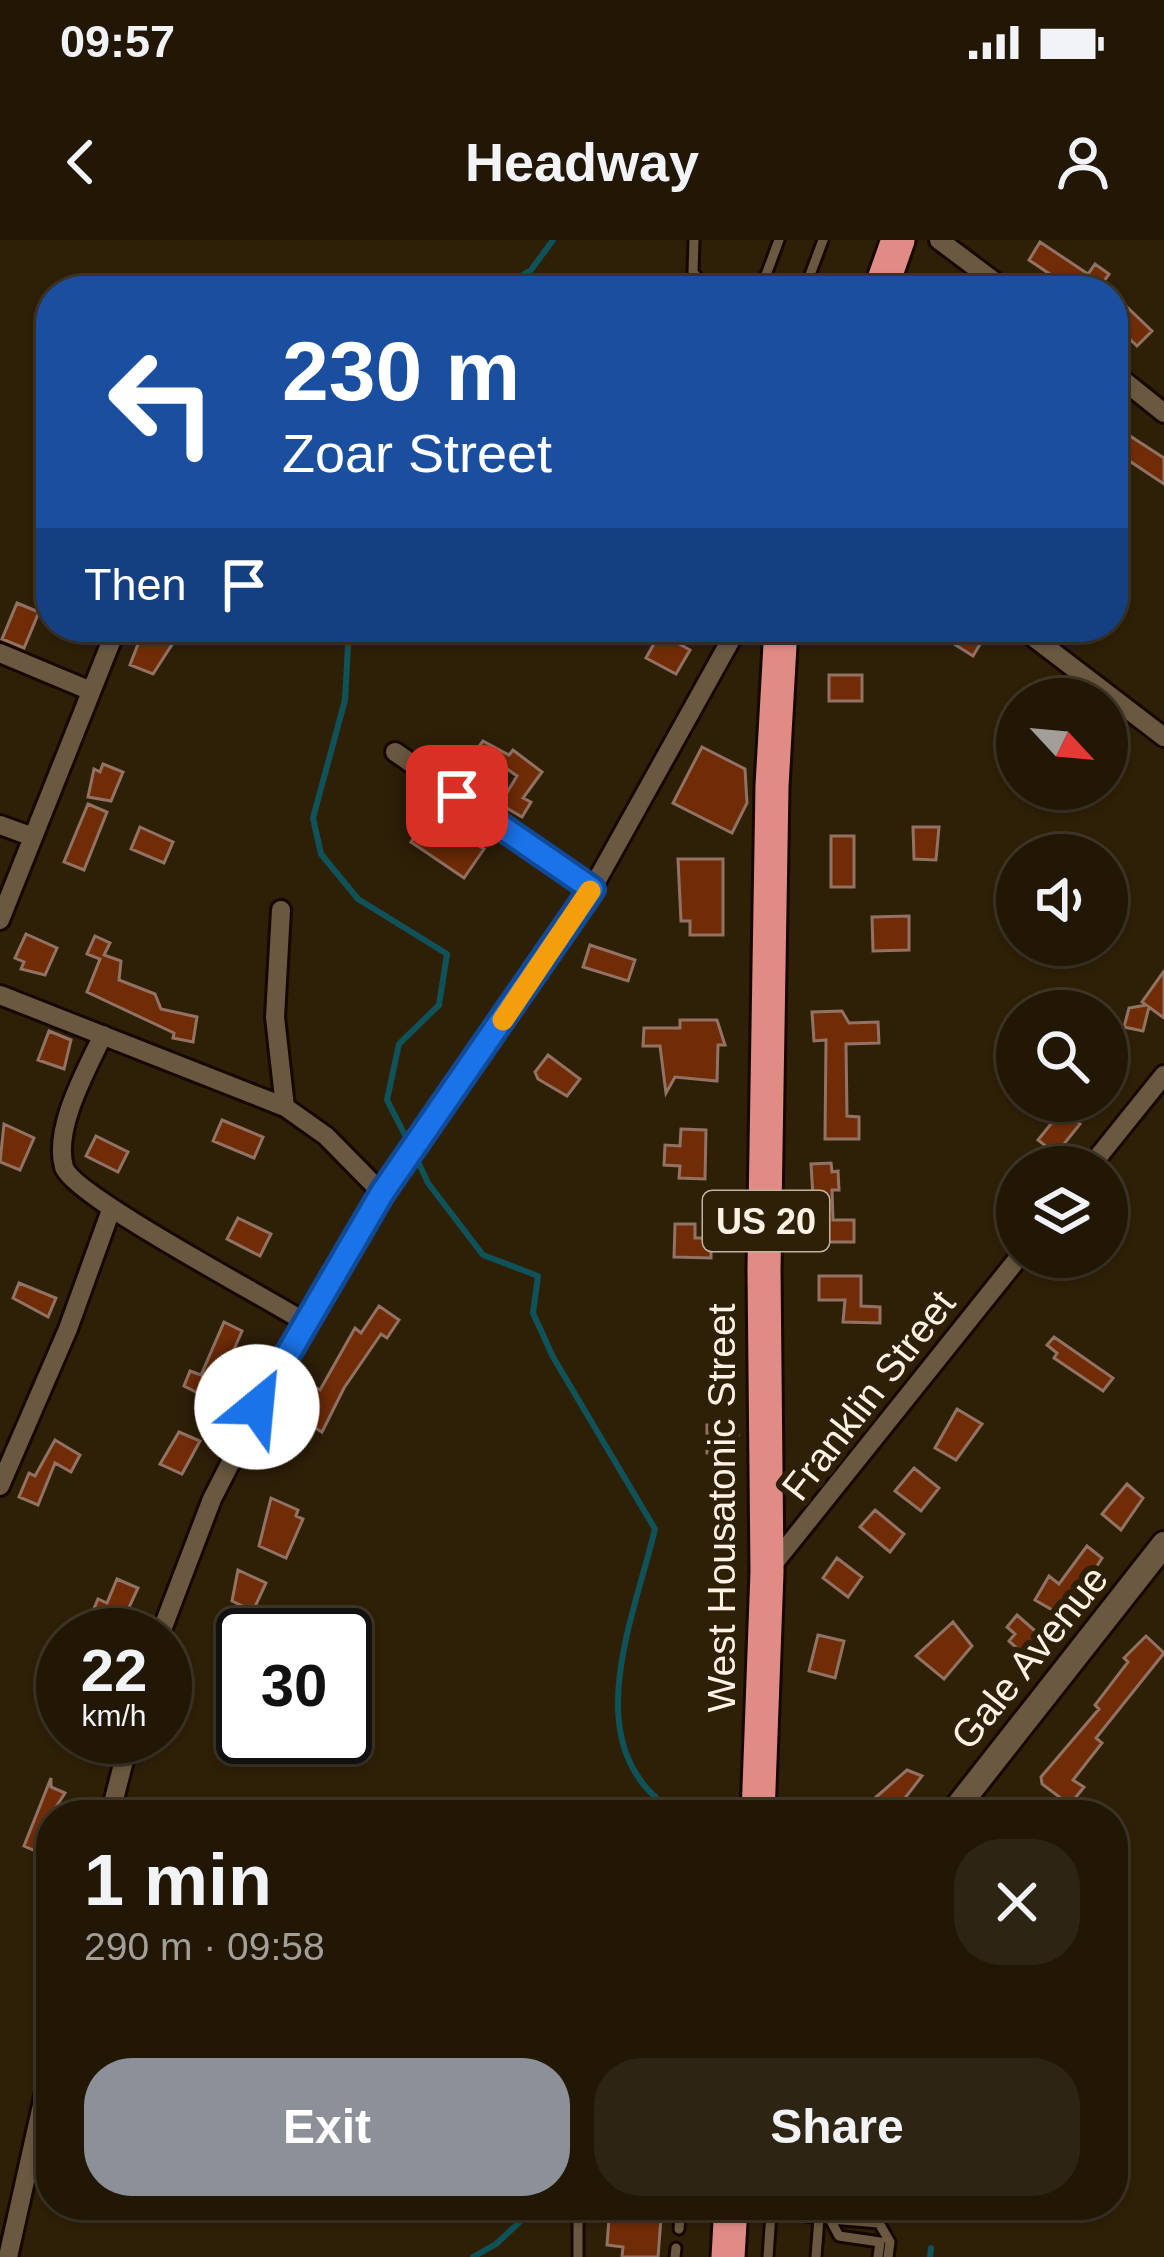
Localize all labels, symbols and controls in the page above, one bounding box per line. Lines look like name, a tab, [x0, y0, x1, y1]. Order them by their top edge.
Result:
text: 09:57	[60, 16, 175, 67]
icon: back	[48, 129, 114, 195]
icon: person	[1050, 129, 1116, 195]
text: Headway	[465, 132, 699, 192]
icon: left	[84, 324, 240, 480]
text: 230 m	[282, 324, 520, 418]
text: Zoar Street	[282, 423, 552, 483]
icon: arrive	[211, 552, 277, 618]
text: Then	[84, 559, 187, 610]
north arrow	[996, 678, 1128, 810]
map controls	[996, 678, 1128, 1278]
pin	[406, 745, 508, 847]
icon: arrive	[424, 763, 490, 829]
button: sound	[996, 834, 1128, 966]
button: search	[996, 990, 1128, 1122]
button: layers	[996, 1146, 1128, 1278]
road number: US 20	[703, 1191, 829, 1251]
street label: Franklin Street	[773, 1282, 963, 1508]
street label: West Housatonic Street	[700, 1303, 743, 1712]
position arrow	[194, 1344, 320, 1470]
street label: Gale Avenue	[943, 1557, 1116, 1757]
speed limit sign: 30	[216, 1608, 372, 1764]
text: 22	[81, 1637, 147, 1704]
text: km/h	[81, 1699, 147, 1732]
button: close	[954, 1839, 1080, 1965]
text: 1 min	[84, 1840, 272, 1920]
text: 290 m · 09:58	[84, 1925, 325, 1968]
button: Exit	[84, 2058, 570, 2196]
button: Share	[594, 2058, 1080, 2196]

